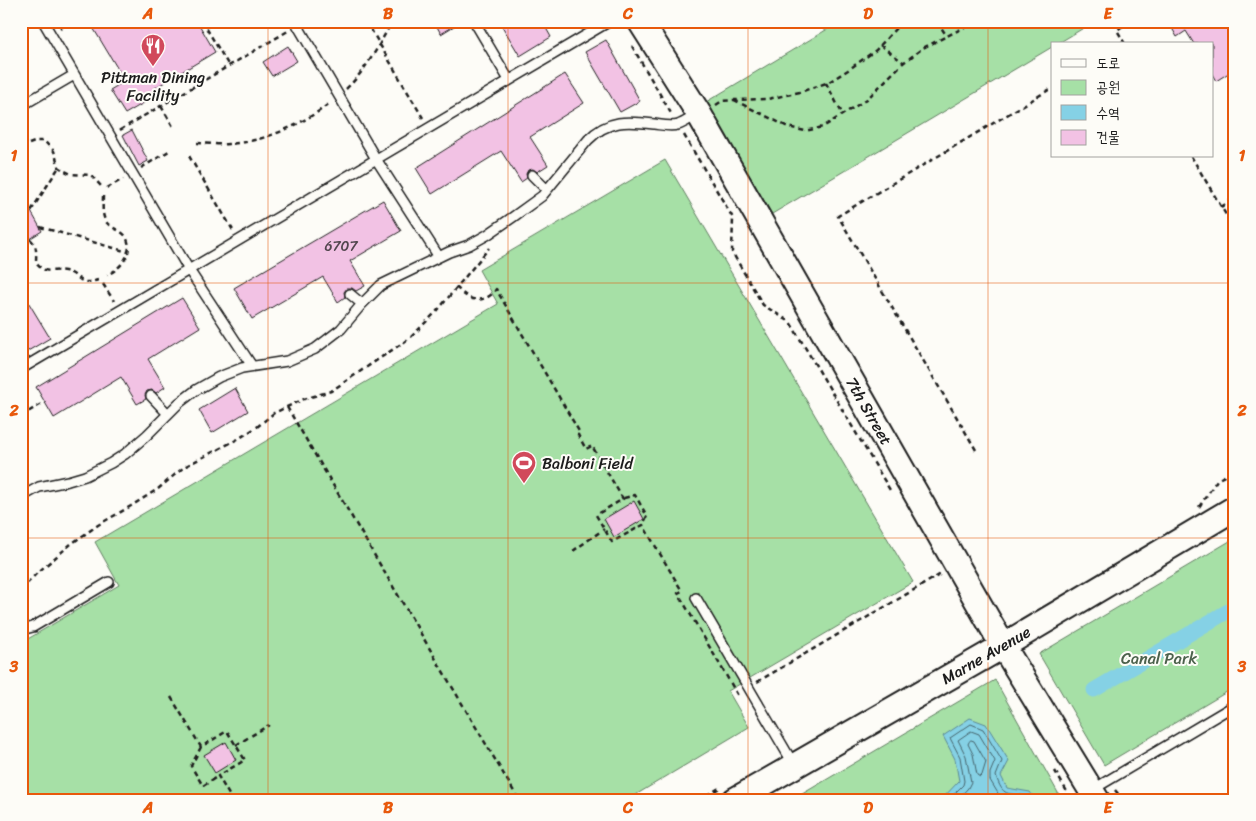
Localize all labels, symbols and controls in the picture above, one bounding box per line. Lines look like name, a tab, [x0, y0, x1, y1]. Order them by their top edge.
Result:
text: A	[142, 0, 153, 28]
text: B	[383, 0, 394, 28]
text: C	[622, 0, 634, 28]
text: D	[863, 0, 873, 28]
text: E	[1104, 0, 1114, 28]
restaurant icon: Pittman Dining Facility	[140, 33, 166, 67]
legend	[1051, 42, 1214, 158]
text: 도로	[1096, 50, 1120, 76]
place label: Pittman Dining Facility	[101, 63, 205, 110]
text: 공원	[1096, 74, 1120, 100]
text: 수역	[1096, 100, 1120, 126]
text: 건물	[1096, 124, 1120, 150]
text: 1	[11, 141, 18, 170]
text: 1	[1239, 141, 1246, 170]
house number: 6707	[325, 234, 358, 259]
street label: 7th Street	[838, 371, 900, 451]
text: 2	[8, 396, 19, 425]
text: 2	[1236, 396, 1247, 425]
place label: Balboni Field	[542, 449, 635, 478]
sports icon: Balboni Field	[511, 450, 537, 484]
street label: Marne Avenue	[936, 618, 1036, 692]
park label: Canal Park	[1121, 644, 1197, 673]
text: 3	[9, 652, 19, 681]
text: 3	[1237, 652, 1247, 681]
text: A	[142, 793, 153, 821]
text: B	[383, 793, 394, 821]
text: C	[622, 793, 634, 821]
text: D	[863, 793, 873, 821]
text: E	[1104, 793, 1114, 821]

